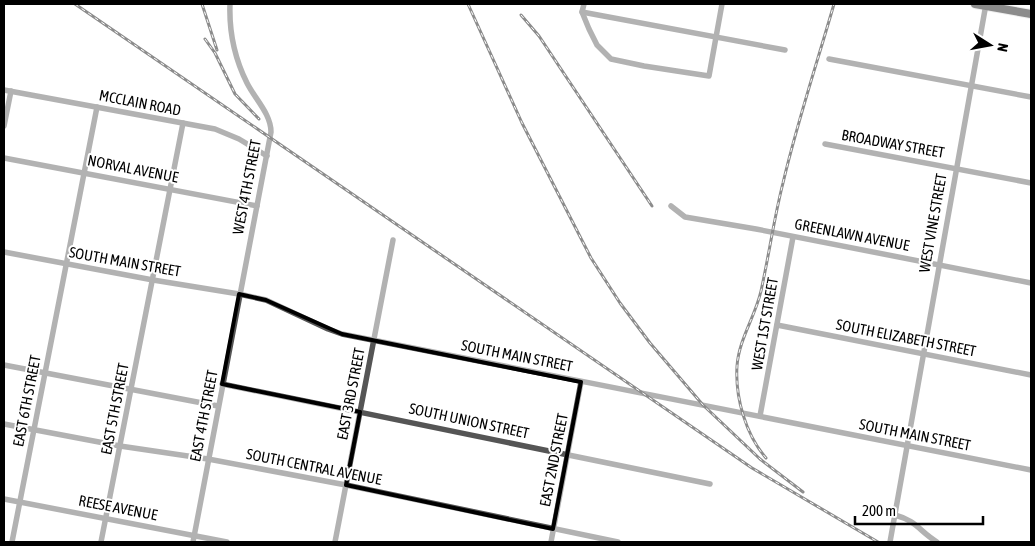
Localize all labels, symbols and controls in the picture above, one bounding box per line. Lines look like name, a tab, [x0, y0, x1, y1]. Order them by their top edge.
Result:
north arrow	[965, 20, 1015, 70]
text: N	[994, 42, 1011, 53]
street label: MCCLAIN ROAD	[98, 86, 182, 119]
street label: BROADWAY STREET	[840, 126, 946, 161]
street label: WEST 4TH STREET	[229, 138, 264, 236]
street label: NORVAL AVENUE	[86, 151, 181, 186]
street label: WEST VINE STREET	[915, 172, 950, 274]
street label: GREENLAWN AVENUE	[793, 215, 912, 254]
street label: SOUTH MAIN STREET	[68, 243, 183, 280]
street label: WEST 1ST STREET	[748, 276, 781, 372]
street label: SOUTH ELIZABETH STREET	[835, 316, 978, 359]
street label: SOUTH MAIN STREET	[460, 336, 575, 375]
street label: EAST 3RD STREET	[333, 346, 368, 441]
street label: EAST 6TH STREET	[9, 353, 44, 448]
street label: EAST 5TH STREET	[97, 361, 132, 456]
street label: EAST 4TH STREET	[186, 368, 221, 463]
street label: SOUTH UNION STREET	[408, 399, 531, 442]
street label: EAST 2ND STREET	[536, 411, 571, 508]
street label: SOUTH MAIN STREET	[858, 415, 973, 454]
street label: SOUTH CENTRAL AVENUE	[245, 445, 384, 488]
street label: REESE AVENUE	[77, 492, 160, 524]
scale bar	[855, 494, 982, 526]
text: 200 m	[862, 502, 896, 519]

